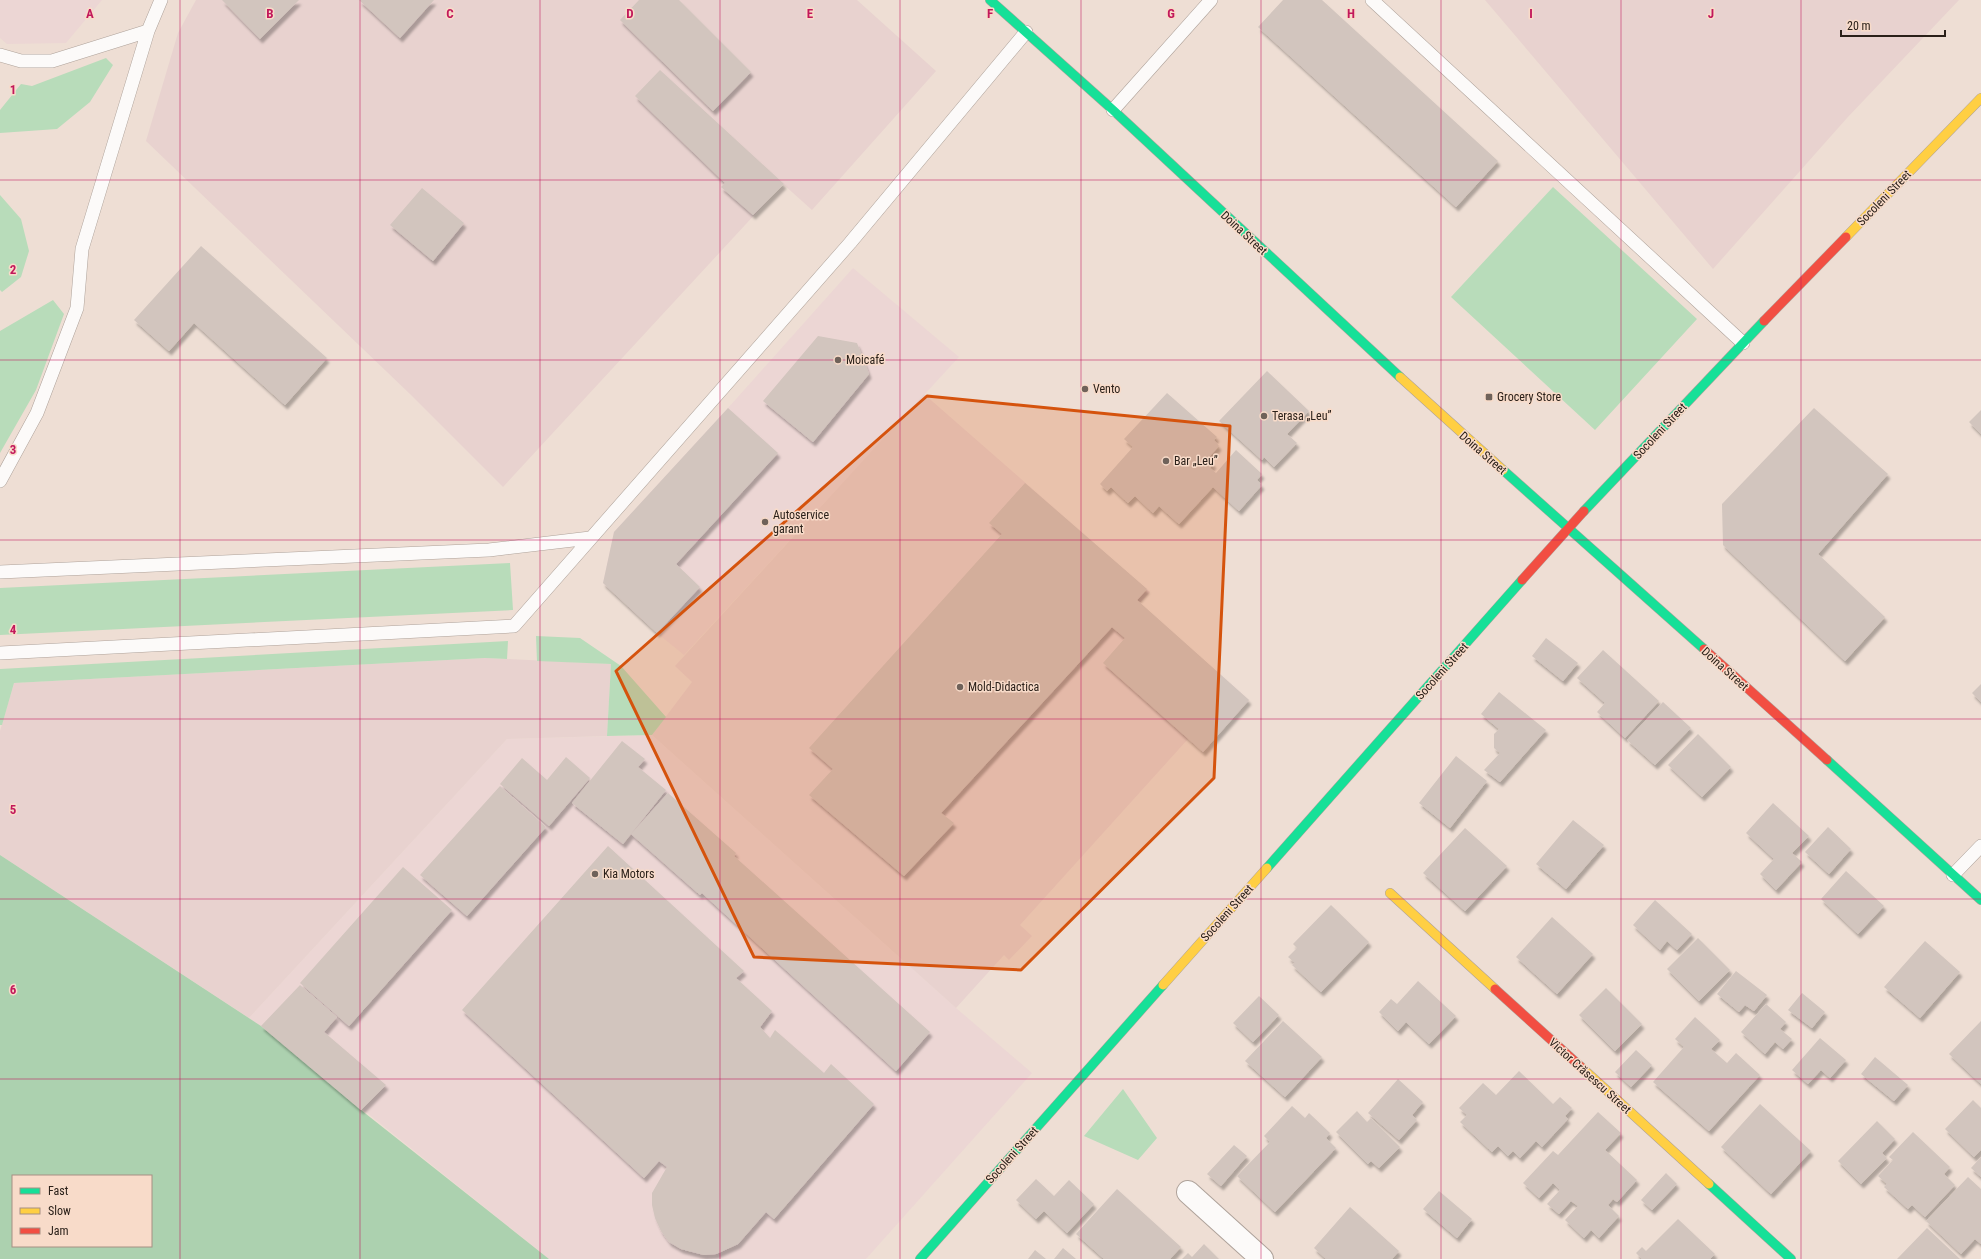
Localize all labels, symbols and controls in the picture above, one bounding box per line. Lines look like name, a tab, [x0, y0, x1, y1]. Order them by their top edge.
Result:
text: A	[86, 6, 94, 21]
text: B	[266, 6, 274, 21]
text: C	[446, 6, 454, 21]
text: D	[626, 6, 634, 21]
text: E	[807, 6, 814, 21]
text: F	[987, 6, 993, 21]
text: G	[1167, 6, 1175, 21]
text: H	[1347, 6, 1355, 21]
text: I	[1529, 6, 1533, 21]
text: J	[1708, 6, 1714, 21]
scale bar	[1841, 12, 1945, 38]
text: 20 m	[1847, 19, 1871, 33]
text: 1	[10, 82, 16, 97]
street label: Socoleni Street	[1854, 167, 1914, 229]
street label: Doina Street	[1218, 208, 1270, 258]
text: 2	[10, 262, 17, 277]
place label: Moicafé	[846, 353, 885, 367]
marker: Moicafé	[833, 355, 843, 365]
place label: Vento	[1093, 382, 1120, 396]
marker: Vento	[1080, 384, 1090, 394]
place label: Grocery Store	[1497, 390, 1562, 404]
marker: Grocery Store	[1484, 392, 1494, 402]
street label: Socoleni Street	[1630, 400, 1690, 462]
place label: Terasa „Leu”	[1272, 409, 1332, 423]
marker: Terasa „Leu”	[1259, 411, 1269, 421]
street label: Doina Street	[1456, 429, 1510, 478]
text: 3	[10, 442, 16, 457]
place label: Bar „Leu”	[1174, 454, 1218, 468]
marker: Bar „Leu”	[1161, 456, 1171, 466]
place label: Autoservice garant	[773, 508, 829, 536]
marker: Autoservice garant	[760, 517, 770, 527]
text: 4	[10, 622, 17, 637]
street label: Socoleni Street	[1413, 639, 1471, 702]
street label: Doina Street	[1699, 644, 1752, 694]
place label: Mold-Didactica	[968, 680, 1039, 694]
marker: Mold-Didactica	[955, 682, 965, 692]
text: 5	[10, 802, 17, 817]
place label: Kia Motors	[603, 867, 654, 881]
marker: Kia Motors	[590, 869, 600, 879]
street label: Socoleni Street	[1198, 881, 1256, 944]
text: 6	[10, 982, 17, 997]
street label: Victor Crăsescu Street	[1546, 1035, 1634, 1117]
street label: Socoleni Street	[983, 1123, 1041, 1186]
legend	[12, 1175, 152, 1247]
text: Fast	[48, 1184, 69, 1198]
text: Slow	[48, 1204, 71, 1218]
text: Jam	[48, 1224, 69, 1238]

